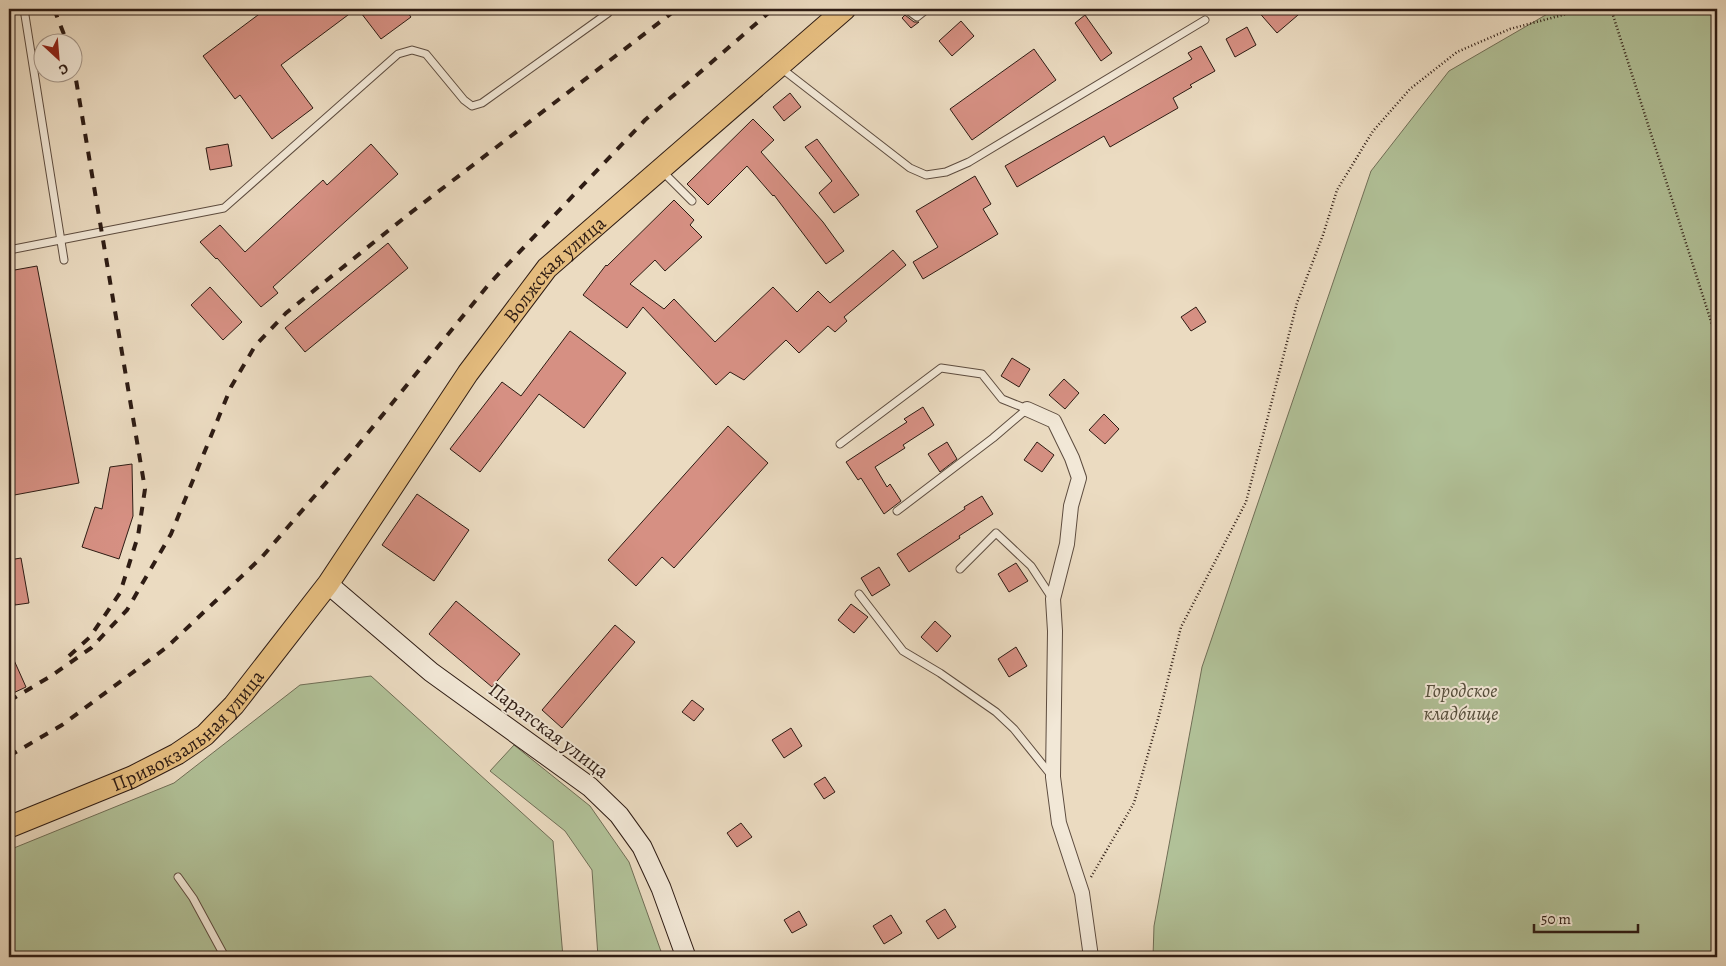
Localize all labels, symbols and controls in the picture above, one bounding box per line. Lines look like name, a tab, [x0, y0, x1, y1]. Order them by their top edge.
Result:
north arrow	[32, 32, 82, 82]
text: С	[55, 59, 72, 80]
street label: Волжская улица	[497, 209, 612, 329]
street label: Привокзальная улица	[108, 664, 271, 798]
street label: Паратская улица	[483, 676, 615, 785]
park label: Городское кладбище	[1424, 677, 1499, 727]
scale bar	[1534, 901, 1637, 933]
text: 50 m	[1541, 909, 1571, 929]

